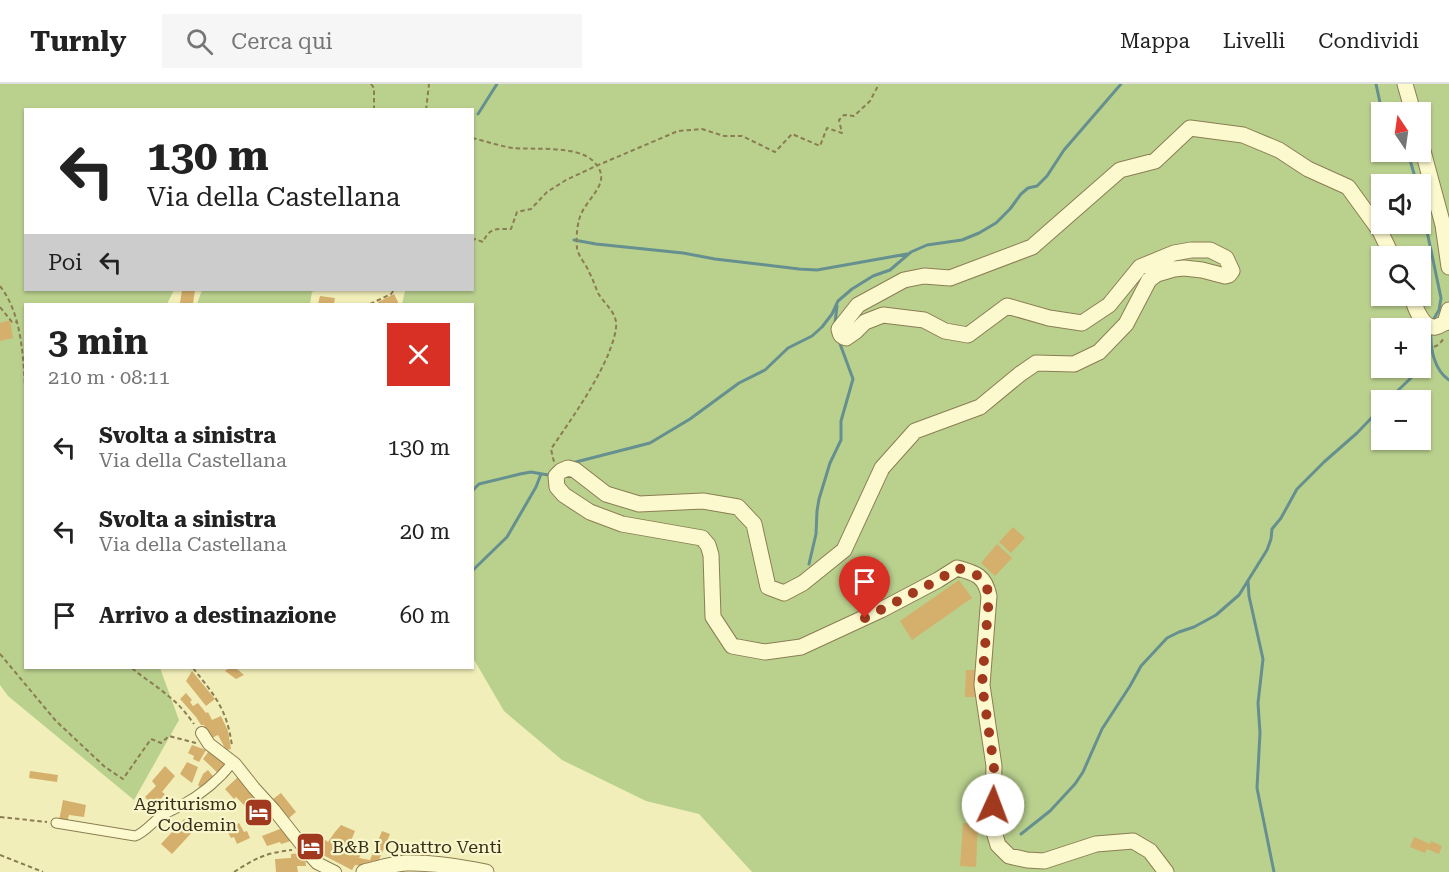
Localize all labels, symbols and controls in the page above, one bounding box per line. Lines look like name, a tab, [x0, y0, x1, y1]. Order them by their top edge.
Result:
search box	[162, 14, 582, 68]
text: Turnly	[30, 25, 126, 58]
icon: search	[183, 25, 216, 58]
text: Cerca qui	[231, 29, 333, 54]
text: Mappa	[1120, 29, 1190, 53]
text: Livelli	[1223, 29, 1285, 53]
text: Condividi	[1318, 29, 1419, 53]
north arrow	[1371, 102, 1431, 162]
map controls	[1371, 102, 1431, 450]
text: 130 m	[147, 131, 269, 180]
icon: left	[48, 132, 126, 210]
button: sound	[1371, 174, 1431, 234]
text: Via della Castellana	[147, 181, 401, 213]
icon: left	[94, 246, 127, 279]
button: search	[1371, 246, 1431, 306]
text: Poi	[48, 250, 82, 275]
button: +	[1371, 318, 1431, 378]
text: 3 min	[48, 321, 148, 363]
button: close	[387, 323, 450, 386]
text: 210 m · 08:11	[48, 365, 170, 389]
button: −	[1371, 390, 1431, 450]
text: Svolta a sinistra	[99, 423, 276, 448]
icon: left	[48, 431, 81, 464]
text: 130 m	[387, 435, 450, 460]
text: Via della Castellana	[99, 448, 287, 472]
text: Svolta a sinistra	[99, 507, 276, 532]
icon: left	[48, 515, 81, 548]
text: 20 m	[400, 519, 450, 544]
text: Via della Castellana	[99, 532, 287, 556]
pin	[839, 556, 890, 618]
icon: arrive	[848, 565, 881, 598]
icon: arrive	[48, 599, 81, 632]
text: Arrivo a destinazione	[99, 603, 336, 628]
text: 60 m	[400, 603, 450, 628]
position arrow	[961, 773, 1025, 837]
place label: Agriturismo Codemin	[134, 793, 237, 835]
hotel icon: Agriturismo Codemin	[242, 797, 274, 829]
hotel icon: B&B I Quattro Venti	[295, 830, 327, 862]
place label: B&B I Quattro Venti	[332, 836, 502, 857]

